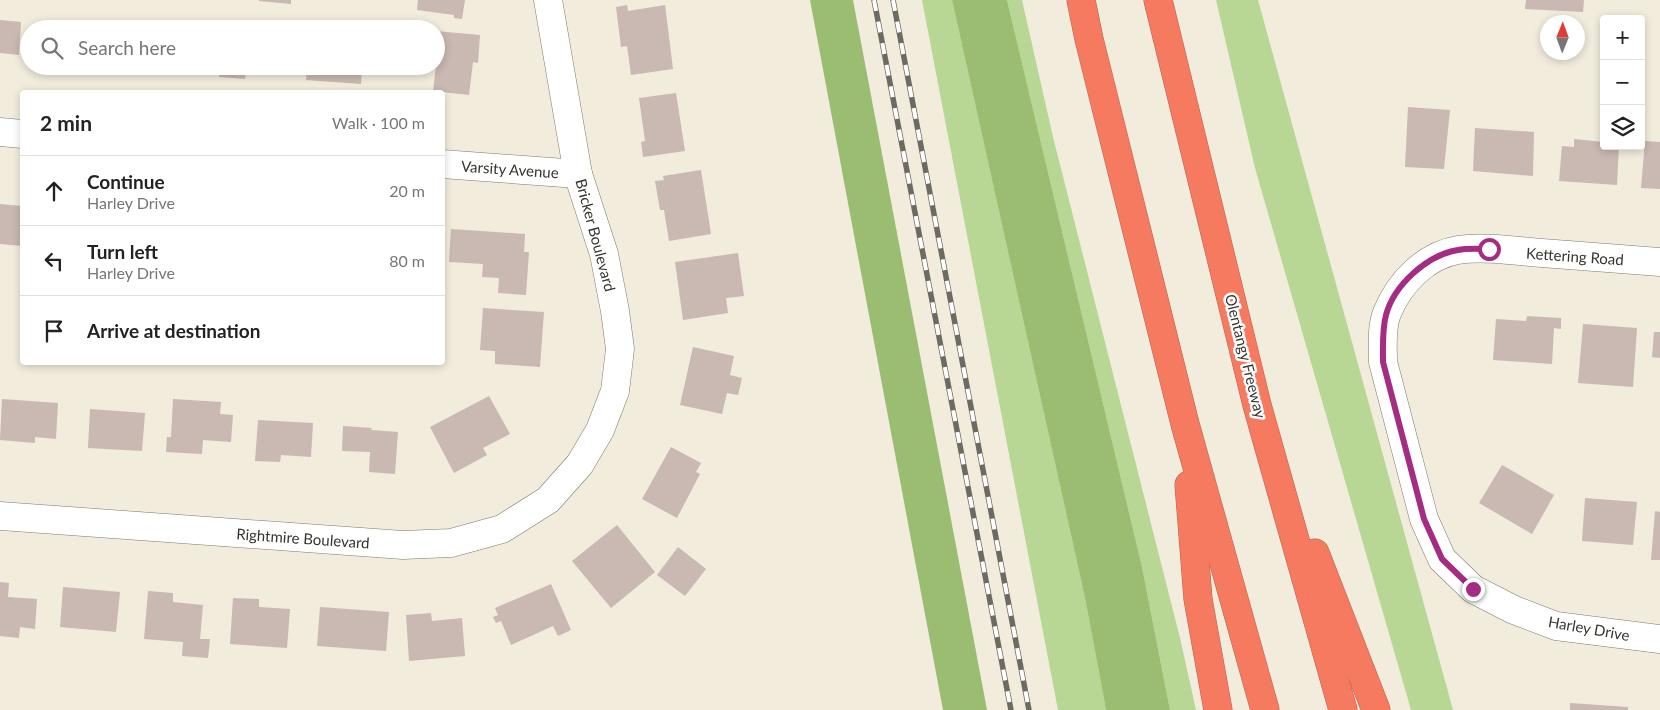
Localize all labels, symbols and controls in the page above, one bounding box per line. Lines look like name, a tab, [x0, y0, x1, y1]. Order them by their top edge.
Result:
north arrow	[1540, 15, 1585, 60]
map controls	[1600, 15, 1645, 150]
button: +	[1600, 15, 1645, 60]
search box	[20, 20, 445, 75]
icon: search	[38, 34, 66, 62]
text: Search here	[78, 36, 176, 59]
button: −	[1600, 60, 1645, 105]
button: layers	[1600, 105, 1645, 150]
text: 2 min	[40, 110, 92, 135]
text: Walk · 100 m	[332, 113, 425, 132]
street label: Varsity Avenue	[461, 157, 559, 181]
text: Continue	[87, 170, 165, 193]
icon: ahead	[40, 177, 68, 205]
street label: Bricker Boulevard	[572, 177, 620, 293]
text: 20 m	[389, 181, 425, 200]
text: Harley Drive	[87, 193, 175, 212]
route start	[1478, 238, 1501, 261]
text: Turn left	[87, 240, 158, 263]
street label: Kettering Road	[1526, 244, 1624, 268]
icon: left	[40, 247, 68, 275]
text: 80 m	[389, 251, 425, 270]
text: Harley Drive	[87, 263, 175, 282]
street label: Olentangy Freeway	[1222, 292, 1270, 420]
icon: arrive	[40, 317, 68, 345]
text: Arrive at destination	[87, 319, 260, 342]
street label: Rightmire Boulevard	[236, 524, 370, 552]
route end	[1462, 578, 1485, 601]
street label: Harley Drive	[1547, 612, 1631, 644]

